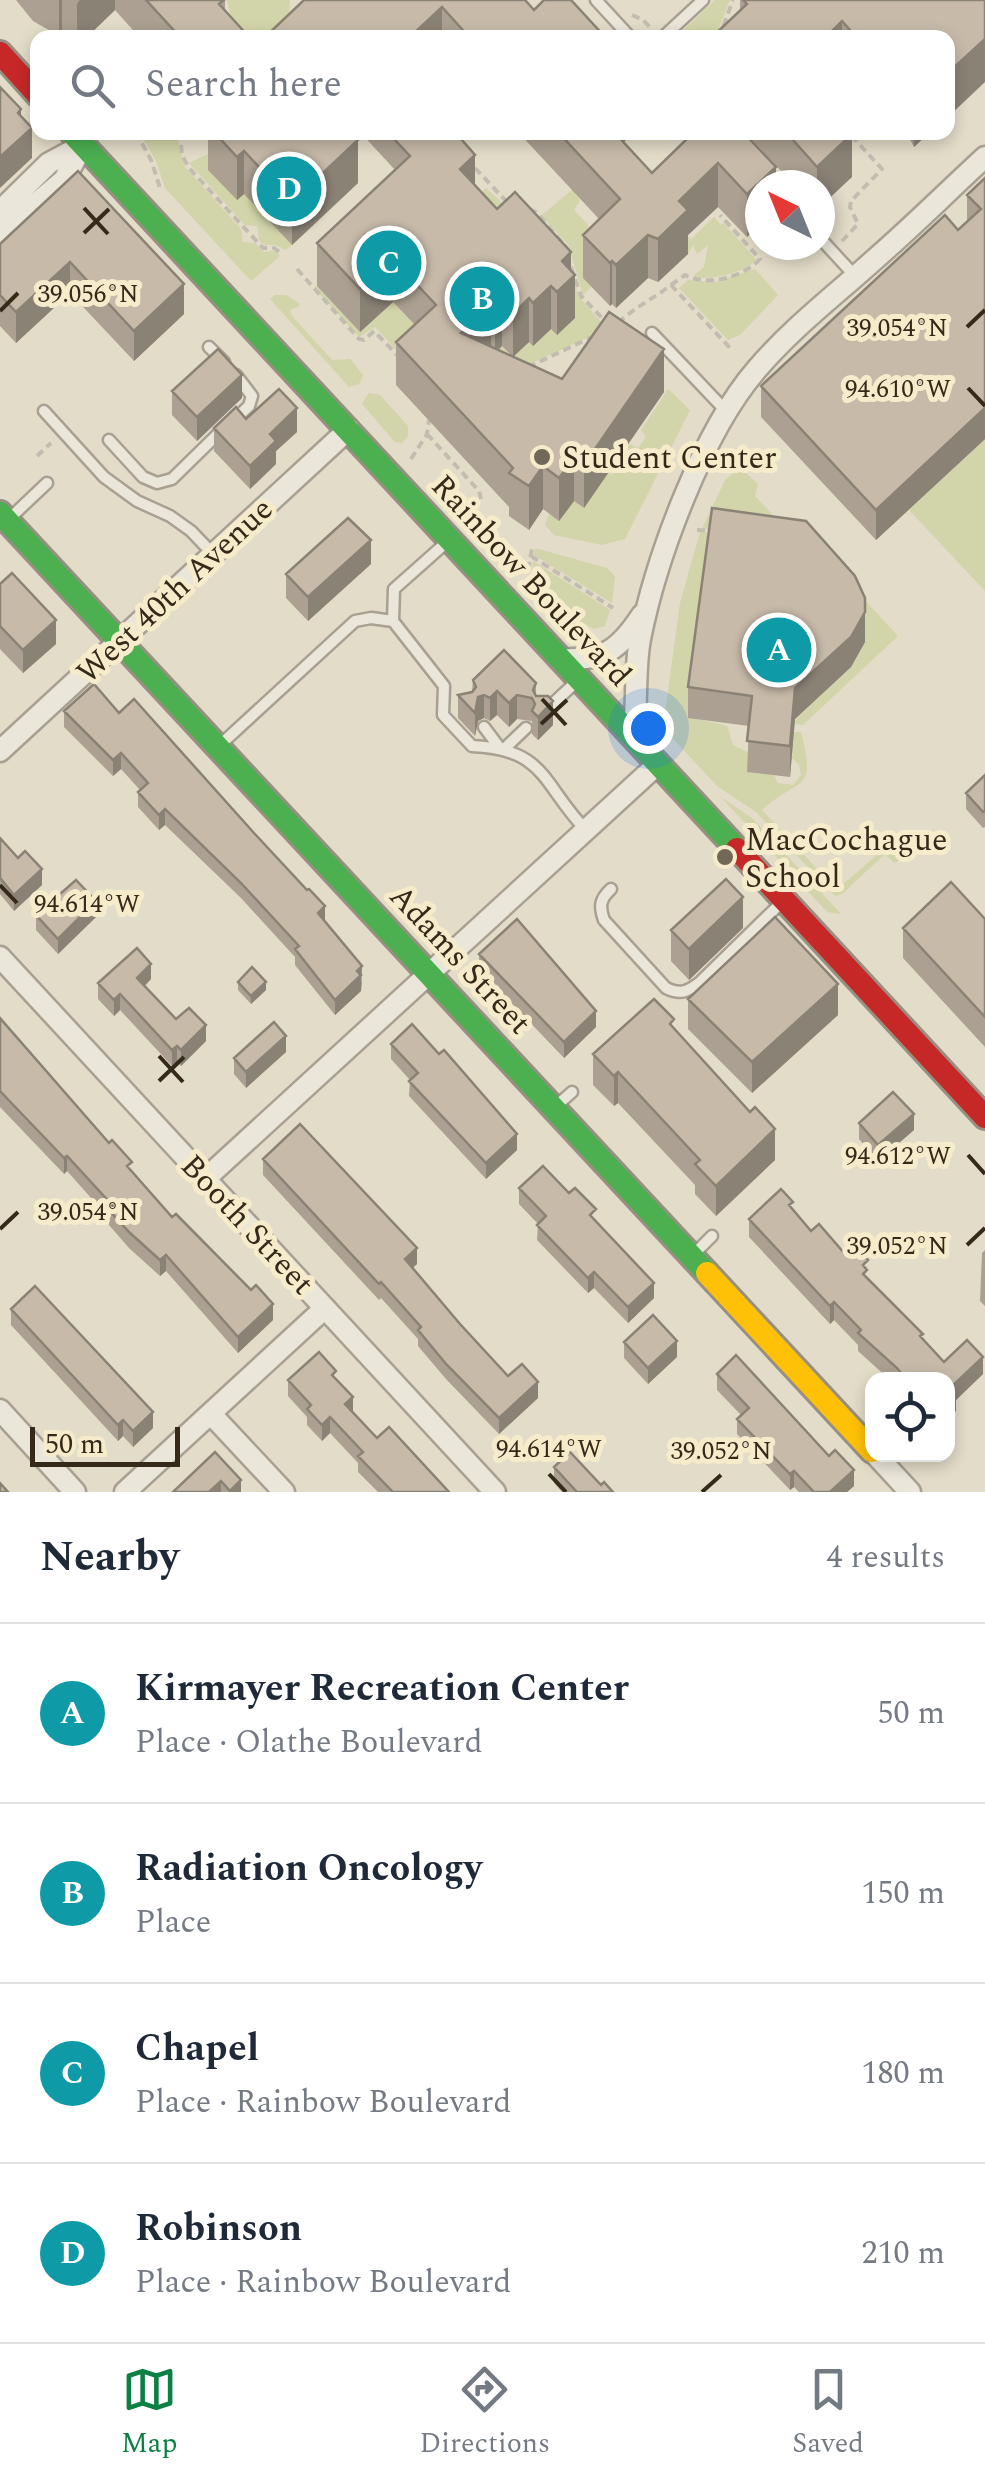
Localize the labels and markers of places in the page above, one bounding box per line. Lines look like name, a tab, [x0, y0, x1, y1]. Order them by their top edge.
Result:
pin: D	[256, 152, 322, 226]
pin: C	[356, 226, 422, 300]
pin: B	[450, 262, 514, 336]
place label: Student Center	[562, 434, 777, 483]
marker: Student Center	[531, 446, 553, 468]
pin: A	[746, 612, 812, 688]
place label: MacCochague School	[745, 816, 948, 902]
marker: MacCochague School	[714, 846, 736, 868]

